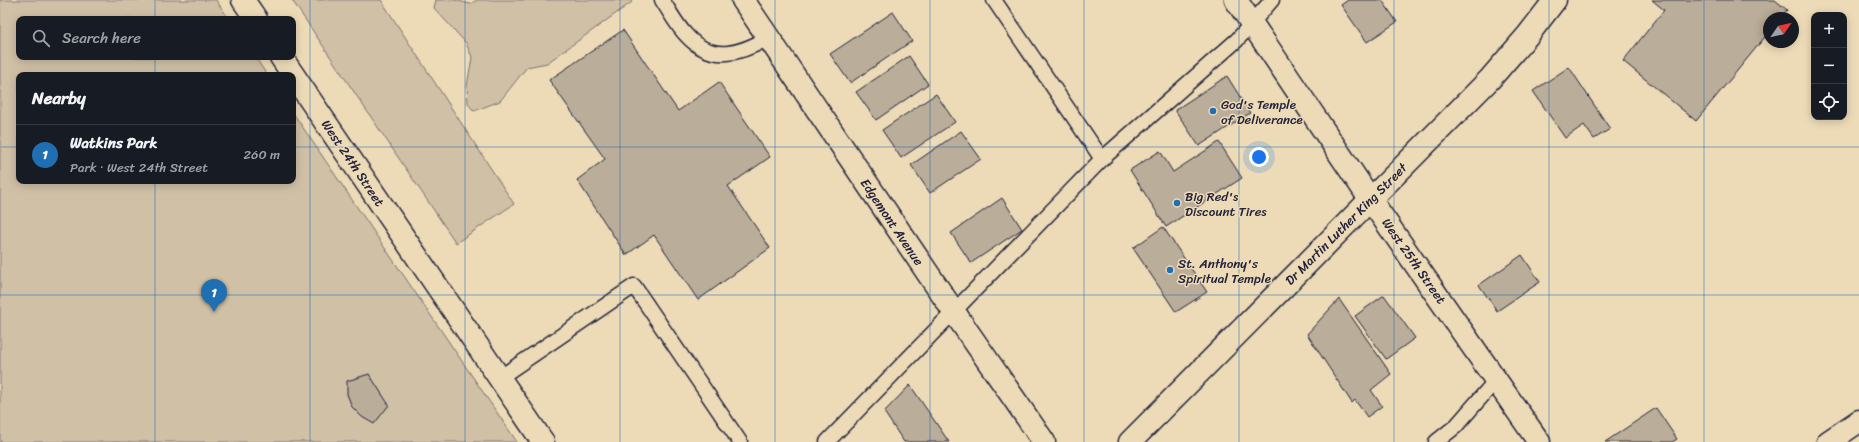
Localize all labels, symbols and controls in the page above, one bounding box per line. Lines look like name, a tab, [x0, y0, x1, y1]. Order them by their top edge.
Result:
north arrow	[1763, 12, 1799, 48]
map controls	[1811, 12, 1847, 120]
button: +	[1811, 12, 1847, 48]
search box	[16, 16, 296, 60]
text: Search here	[62, 25, 141, 51]
icon: search	[30, 27, 52, 49]
button: −	[1811, 48, 1847, 84]
text: Nearby	[32, 83, 86, 113]
button: locate	[1811, 84, 1847, 120]
place label: God's Temple of Deliverance	[1221, 93, 1303, 131]
marker: God's Temple of Deliverance	[1208, 106, 1218, 116]
street label: West 24th Street	[315, 115, 391, 212]
text: Watkins Park	[70, 130, 157, 156]
text: 1	[42, 143, 48, 166]
text: 260 m	[244, 143, 280, 166]
your location	[1249, 147, 1269, 167]
text: Park · West 24th Street	[70, 156, 208, 179]
street label: Dr Martin Luther King Street	[1279, 157, 1413, 291]
street label: Edgemont Avenue	[854, 174, 930, 271]
place label: Big Red's Discount Tires	[1185, 185, 1267, 223]
marker: Big Red's Discount Tires	[1172, 198, 1182, 208]
street label: West 25th Street	[1376, 213, 1453, 309]
place label: St. Anthony's Spiritual Temple	[1178, 252, 1271, 290]
marker: St. Anthony's Spiritual Temple	[1165, 265, 1175, 275]
pin: 1	[201, 279, 227, 312]

